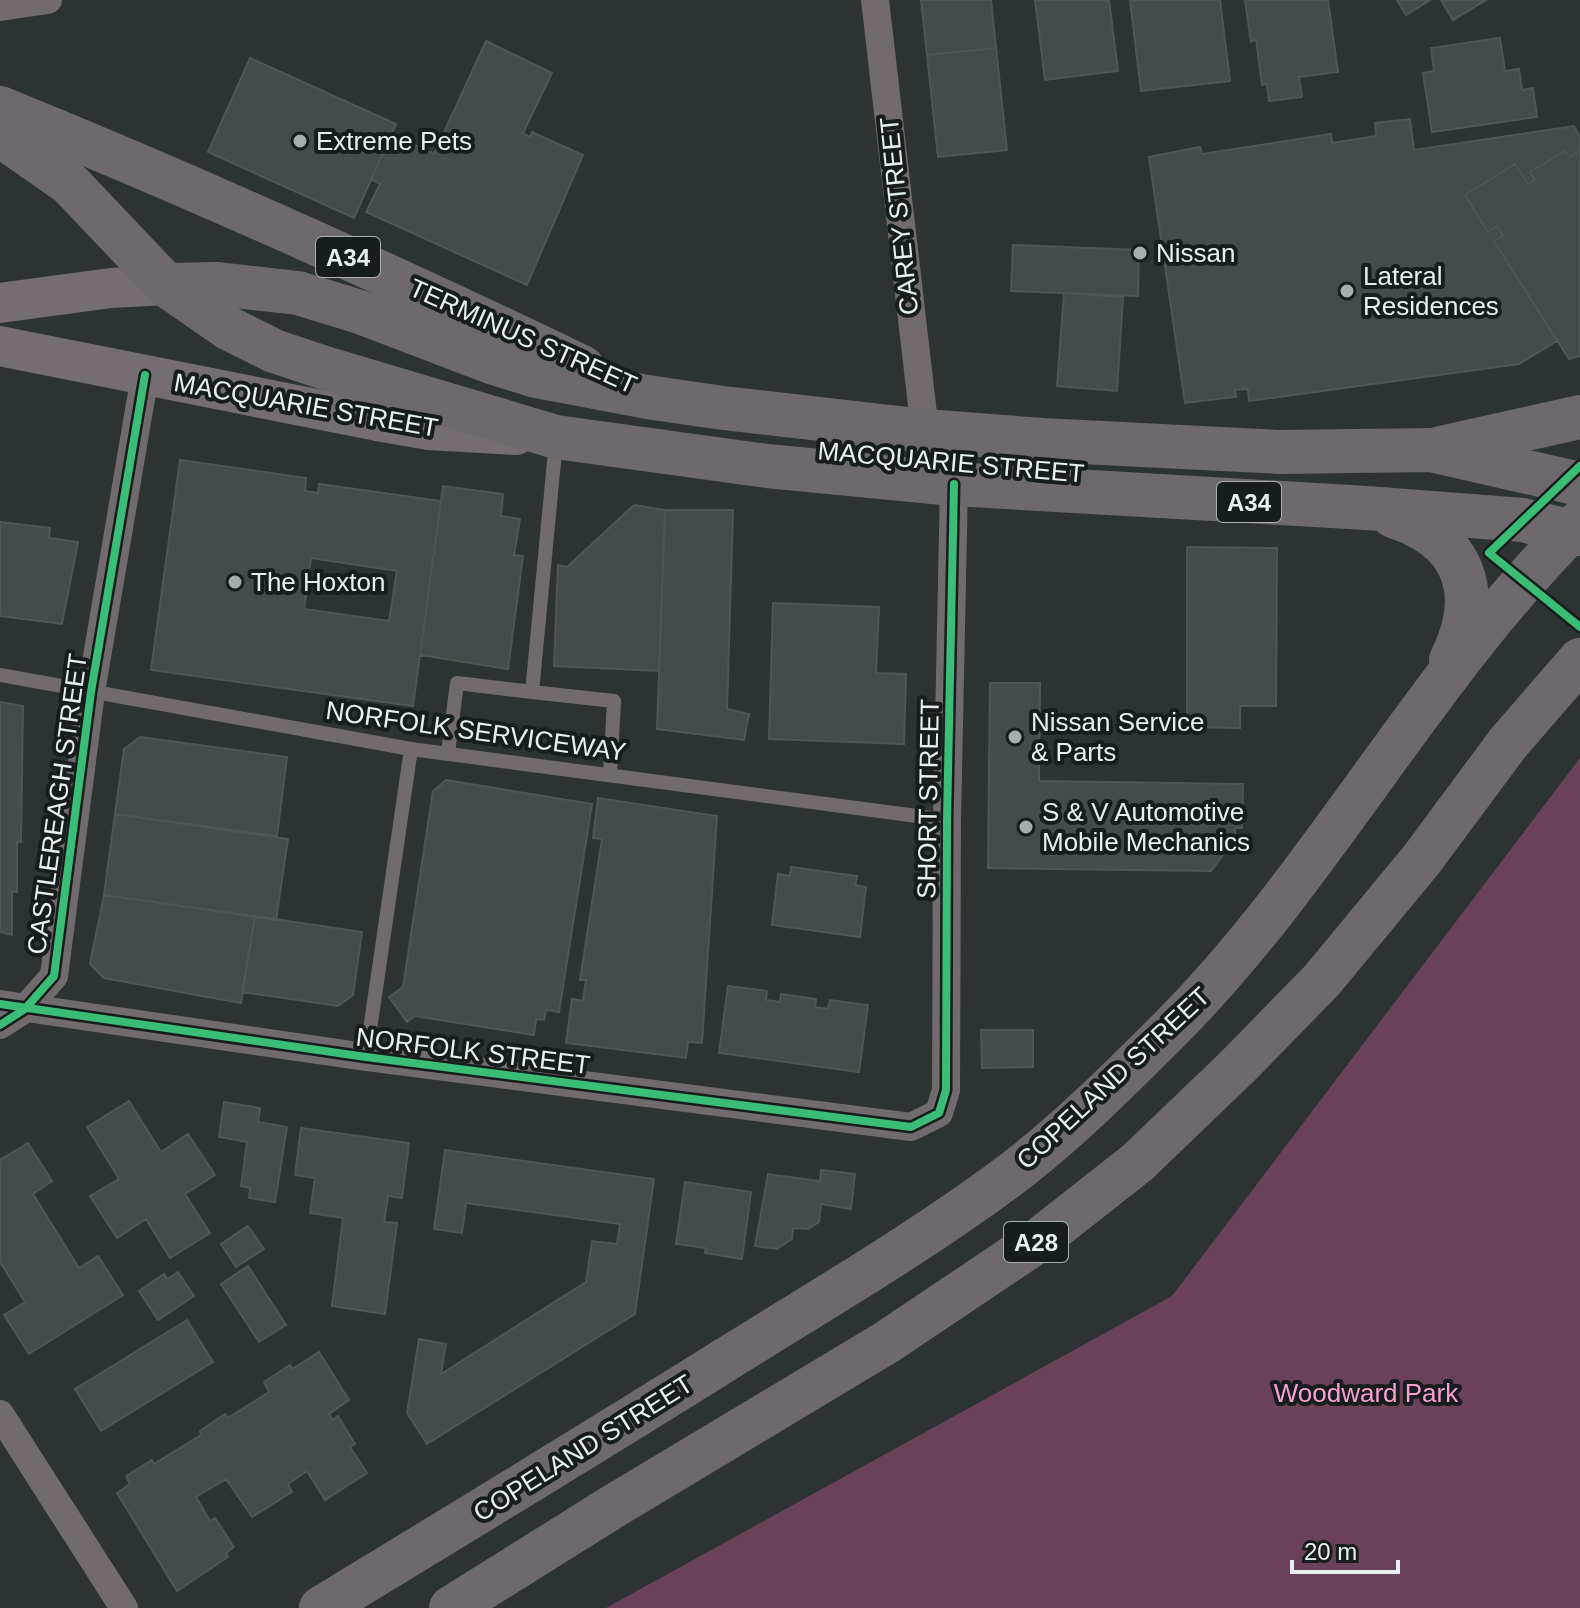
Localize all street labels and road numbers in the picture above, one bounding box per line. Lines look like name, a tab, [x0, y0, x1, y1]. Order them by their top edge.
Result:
street label: CAREY STREET	[874, 115, 924, 316]
road number: A34	[316, 237, 380, 277]
street label: TERMINUS STREET	[405, 272, 641, 400]
street label: MACQUARIE STREET	[172, 367, 440, 443]
street label: MACQUARIE STREET	[817, 435, 1086, 489]
road number: A34	[1217, 482, 1281, 522]
street label: CASTLEREAGH STREET	[21, 652, 93, 956]
street label: NORFOLK SERVICEWAY	[324, 695, 628, 767]
street label: SHORT STREET	[911, 699, 945, 899]
street label: COPELAND STREET	[1010, 981, 1216, 1175]
street label: NORFOLK STREET	[354, 1022, 592, 1080]
road number: A28	[1004, 1222, 1068, 1262]
street label: COPELAND STREET	[468, 1368, 698, 1528]

